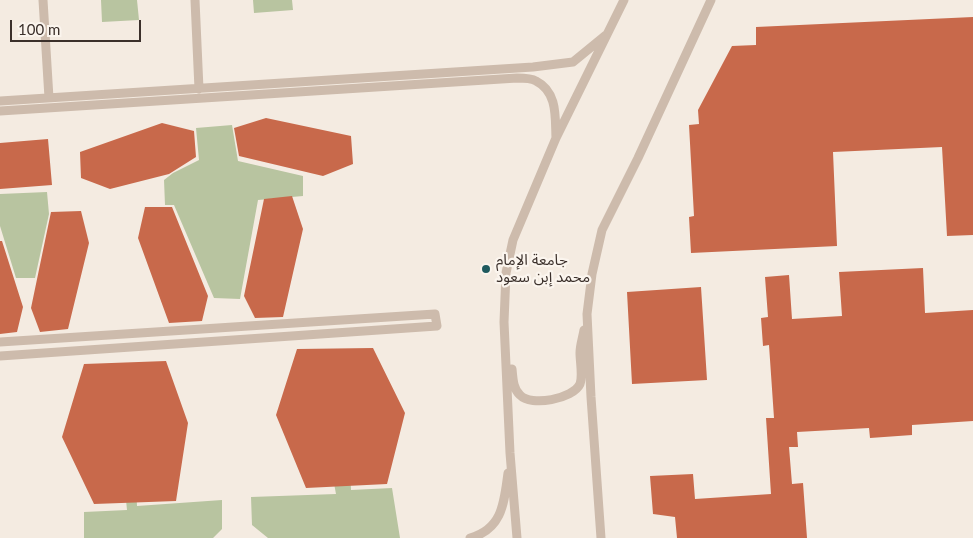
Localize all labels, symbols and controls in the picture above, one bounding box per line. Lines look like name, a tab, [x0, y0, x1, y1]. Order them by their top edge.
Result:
scale bar	[12, 10, 144, 42]
text: 100 m	[18, 20, 60, 38]
place label: جامعة الإمام محمد إبن سعود	[496, 251, 590, 286]
marker: جامعة الإمام محمد إبن سعود	[480, 263, 492, 275]

